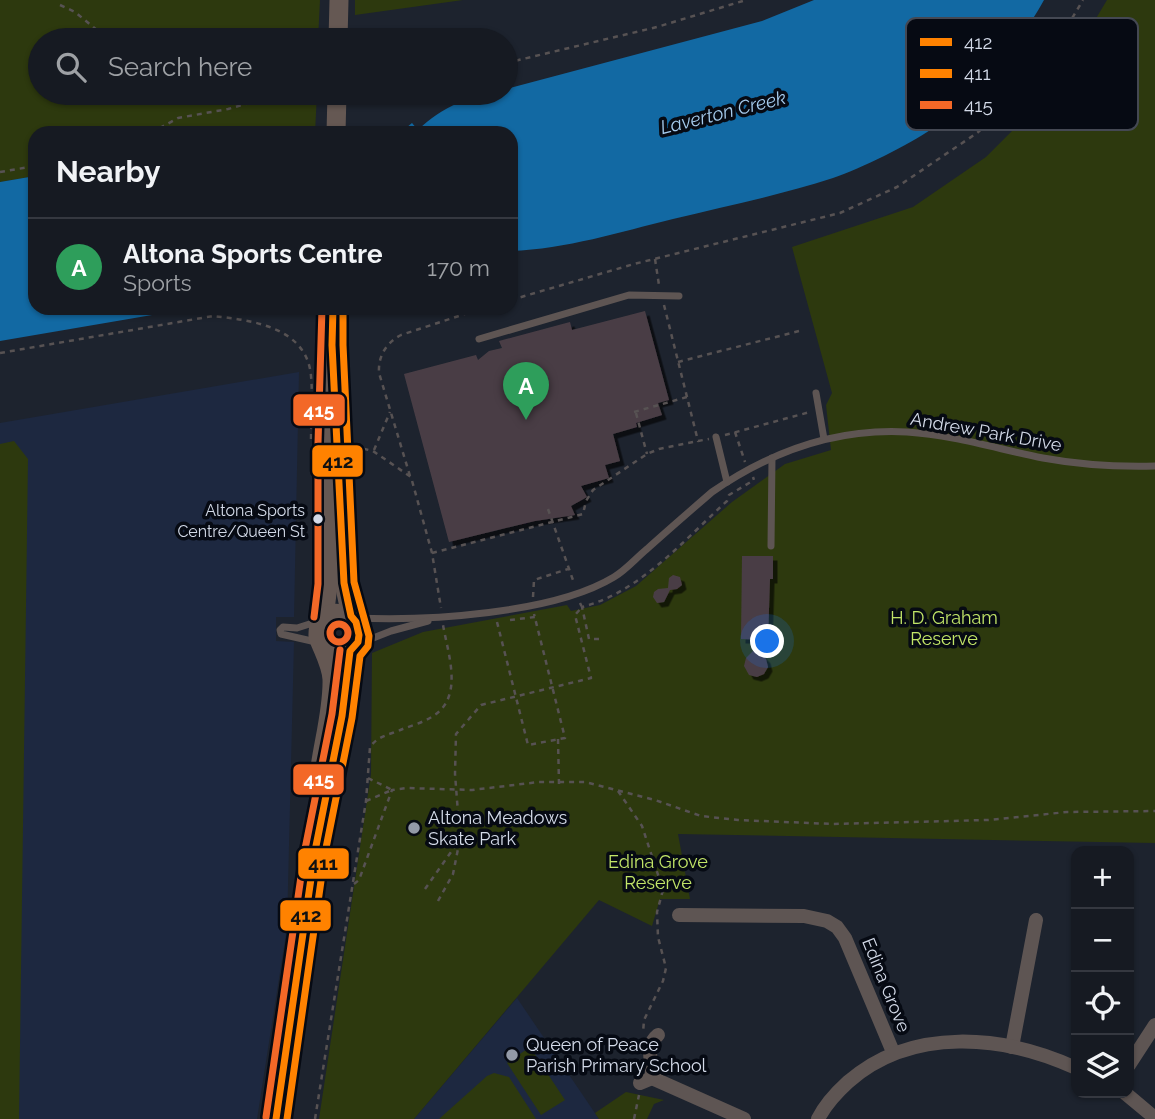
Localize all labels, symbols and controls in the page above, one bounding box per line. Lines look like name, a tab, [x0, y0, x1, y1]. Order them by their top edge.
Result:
legend	[906, 18, 1138, 130]
search box	[28, 28, 518, 105]
text: 412	[964, 31, 992, 53]
icon: search	[52, 48, 90, 86]
text: Search here	[108, 52, 252, 82]
text: 411	[964, 62, 991, 84]
water label: Laverton Creek	[658, 86, 788, 138]
text: 415	[964, 94, 993, 116]
text: Nearby	[56, 154, 160, 189]
text: Altona Sports Centre	[123, 239, 383, 269]
text: A	[71, 254, 87, 281]
text: 170 m	[427, 254, 490, 281]
text: Sports	[123, 269, 192, 296]
pin: A	[503, 362, 549, 420]
line badge: 415	[292, 393, 346, 427]
text: 415	[304, 399, 334, 421]
street label: Andrew Park Drive	[909, 408, 1064, 455]
line badge: 412	[311, 444, 364, 478]
text: 412	[323, 450, 353, 472]
place label: Altona Sports Centre/Queen St	[177, 501, 306, 541]
marker: Altona Sports Centre/Queen St	[311, 512, 325, 526]
park label: H. D. Graham Reserve	[890, 607, 998, 649]
your location	[750, 624, 784, 658]
line badge: 415	[292, 763, 345, 796]
text: 415	[304, 768, 334, 790]
place label: Altona Meadows Skate Park	[428, 807, 568, 849]
marker: Altona Meadows Skate Park	[406, 820, 422, 836]
map controls	[1071, 846, 1134, 1098]
button: +	[1071, 846, 1134, 909]
line badge: 411	[297, 847, 350, 880]
park label: Edina Grove Reserve	[608, 851, 708, 893]
text: 411	[308, 852, 338, 874]
line badge: 412	[279, 899, 332, 932]
text: 412	[291, 904, 321, 926]
button: −	[1071, 909, 1134, 972]
street label: Edina Grove	[858, 935, 915, 1035]
button: locate	[1071, 972, 1134, 1035]
place label: Queen of Peace Parish Primary School	[526, 1034, 707, 1076]
button: layers	[1071, 1035, 1134, 1098]
marker: Queen of Peace Parish Primary School	[504, 1047, 520, 1063]

